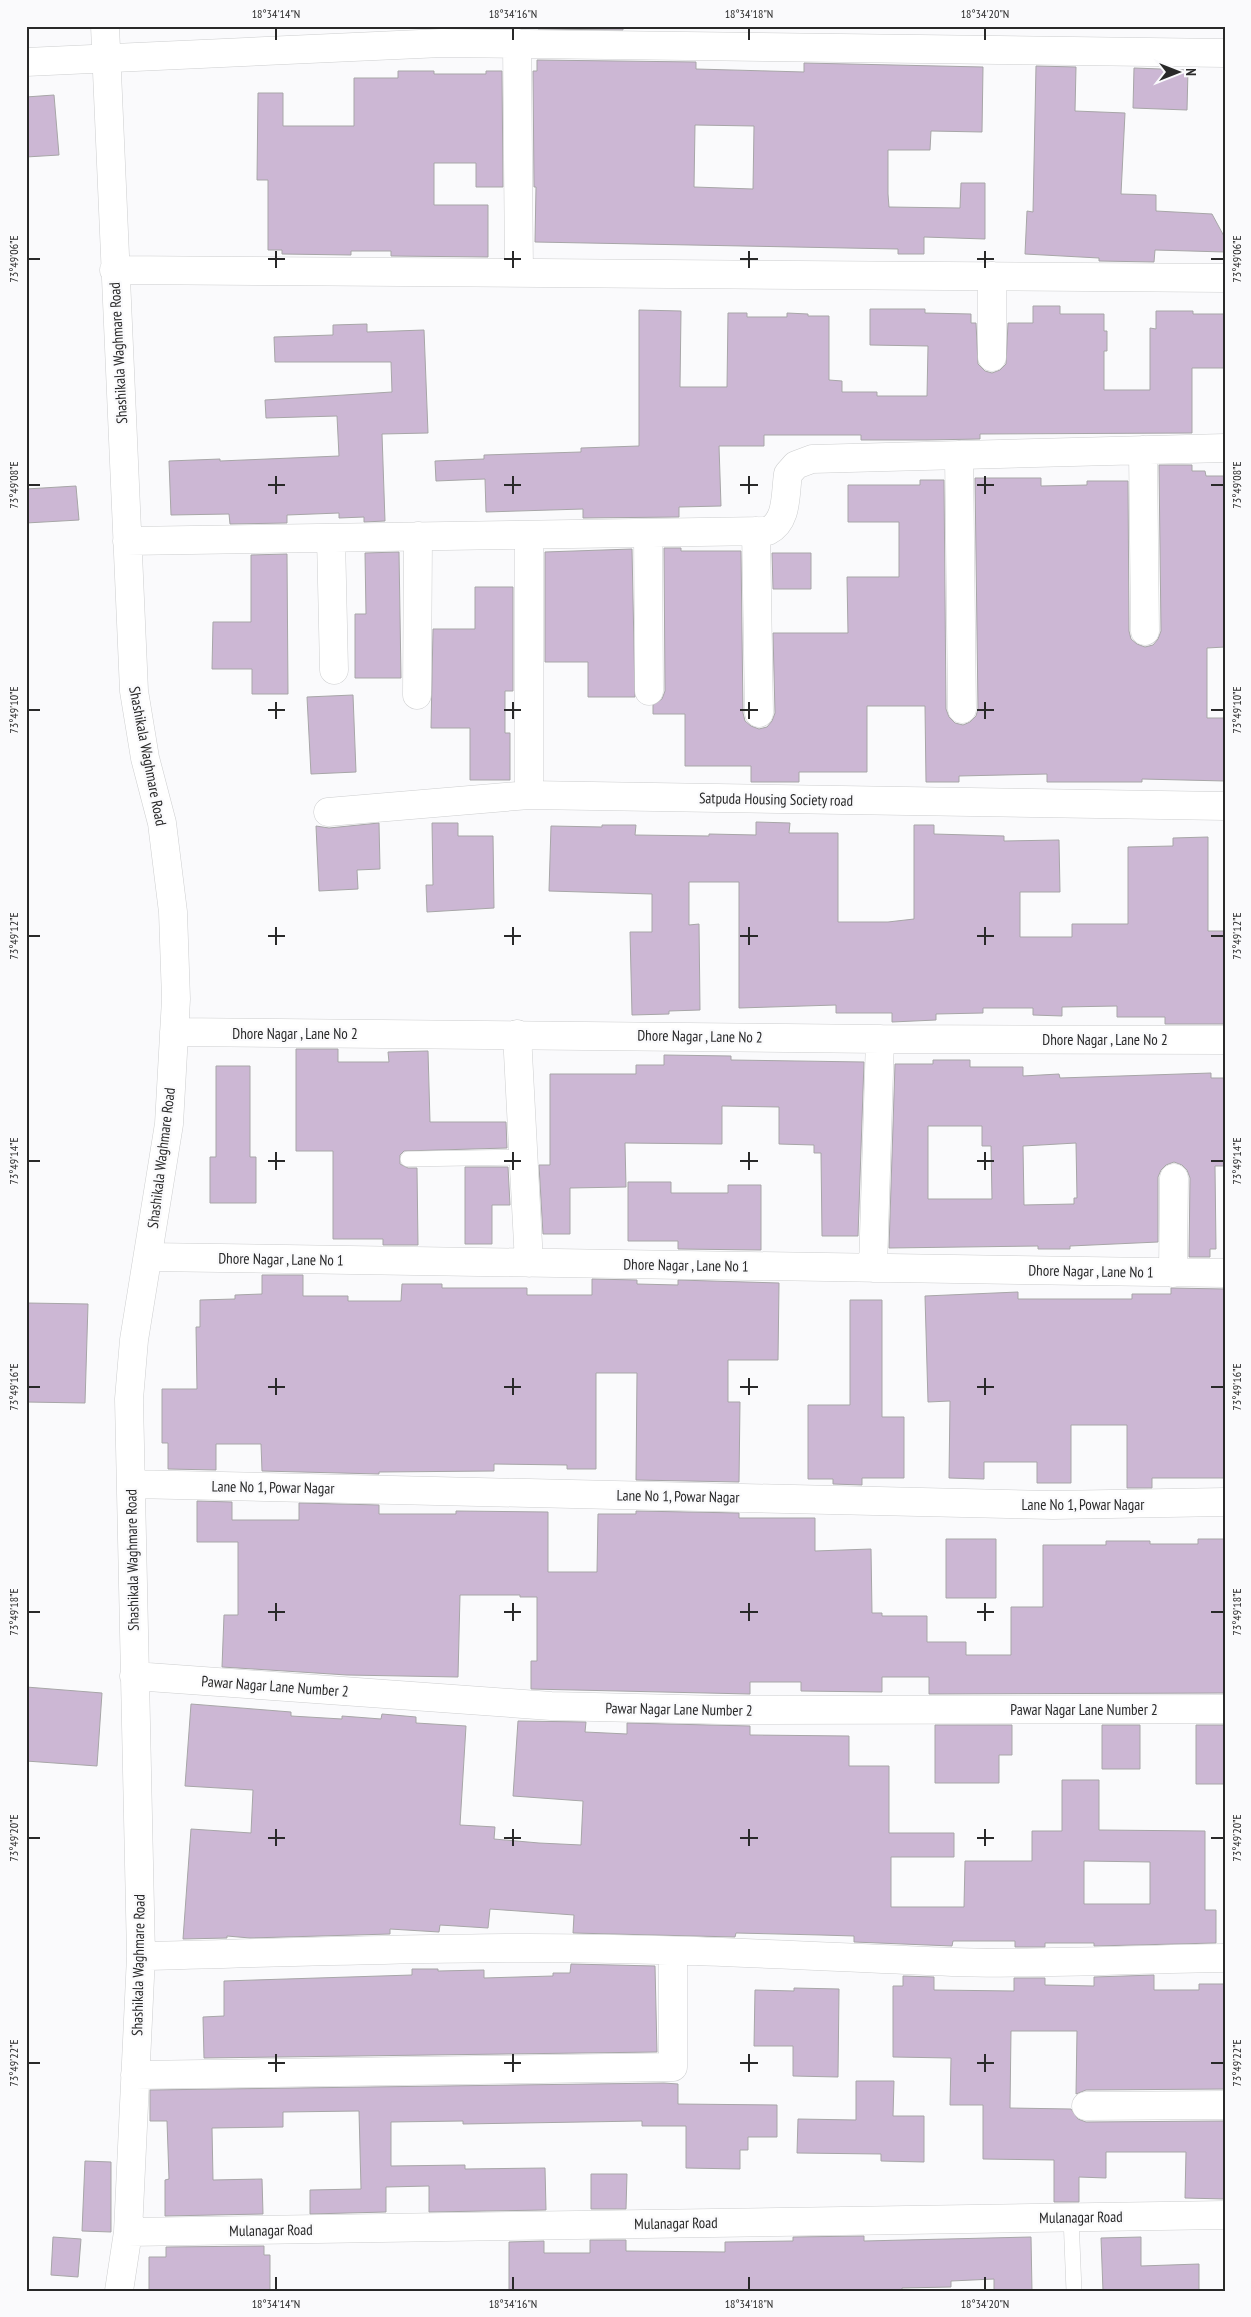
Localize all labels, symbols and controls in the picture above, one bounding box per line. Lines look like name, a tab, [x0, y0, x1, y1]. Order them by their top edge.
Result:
text: 18°34'14"N	[252, 6, 300, 21]
text: 18°34'16"N	[489, 6, 537, 21]
text: 18°34'18"N	[725, 6, 773, 21]
text: 18°34'20"N	[961, 6, 1009, 21]
north arrow	[1154, 48, 1204, 98]
text: N	[1182, 68, 1200, 76]
text: 73°49'06"E	[6, 235, 21, 283]
text: 73°49'06"E	[1229, 235, 1244, 283]
street label: Shashikala Waghmare Road	[105, 282, 131, 424]
text: 73°49'08"E	[6, 461, 21, 509]
text: 73°49'08"E	[1229, 461, 1244, 509]
street label: Shashikala Waghmare Road	[125, 685, 171, 827]
text: 73°49'10"E	[6, 686, 21, 734]
text: 73°49'10"E	[1229, 686, 1244, 734]
street label: Satpuda Housing Society road	[699, 788, 853, 810]
text: 73°49'12"E	[6, 912, 21, 960]
text: 73°49'12"E	[1229, 912, 1244, 960]
street label: Dhore Nagar , Lane No 2	[232, 1024, 358, 1043]
street label: Dhore Nagar , Lane No 2	[637, 1025, 763, 1047]
street label: Dhore Nagar , Lane No 2	[1042, 1030, 1168, 1049]
street label: Shashikala Waghmare Road	[143, 1087, 179, 1229]
text: 73°49'14"E	[6, 1137, 21, 1185]
text: 73°49'14"E	[1229, 1137, 1244, 1185]
street label: Dhore Nagar , Lane No 1	[218, 1248, 344, 1270]
street label: Dhore Nagar , Lane No 1	[623, 1254, 749, 1276]
street label: Dhore Nagar , Lane No 1	[1028, 1260, 1154, 1282]
text: 73°49'16"E	[6, 1363, 21, 1411]
text: 73°49'16"E	[1229, 1363, 1244, 1411]
street label: Lane No 1, Powar Nagar	[211, 1476, 335, 1498]
street label: Lane No 1, Powar Nagar	[616, 1485, 740, 1507]
street label: Shashikala Waghmare Road	[121, 1489, 143, 1631]
street label: Lane No 1, Powar Nagar	[1022, 1495, 1145, 1514]
text: 73°49'18"E	[6, 1588, 21, 1636]
text: 73°49'18"E	[1229, 1588, 1244, 1636]
street label: Pawar Nagar Lane Number 2	[201, 1671, 349, 1701]
street label: Pawar Nagar Lane Number 2	[605, 1698, 753, 1720]
street label: Pawar Nagar Lane Number 2	[1010, 1700, 1158, 1719]
text: 73°49'20"E	[6, 1814, 21, 1862]
text: 73°49'20"E	[1229, 1814, 1244, 1862]
street label: Shashikala Waghmare Road	[127, 1894, 149, 2036]
text: 73°49'22"E	[6, 2039, 21, 2087]
text: 73°49'22"E	[1229, 2039, 1244, 2087]
street label: Mulanagar Road	[1039, 2207, 1123, 2227]
street label: Mulanagar Road	[634, 2213, 718, 2233]
street label: Mulanagar Road	[229, 2220, 313, 2240]
text: 18°34'14"N	[252, 2296, 300, 2311]
text: 18°34'16"N	[489, 2296, 537, 2311]
text: 18°34'18"N	[725, 2296, 773, 2311]
text: 18°34'20"N	[961, 2296, 1009, 2311]

